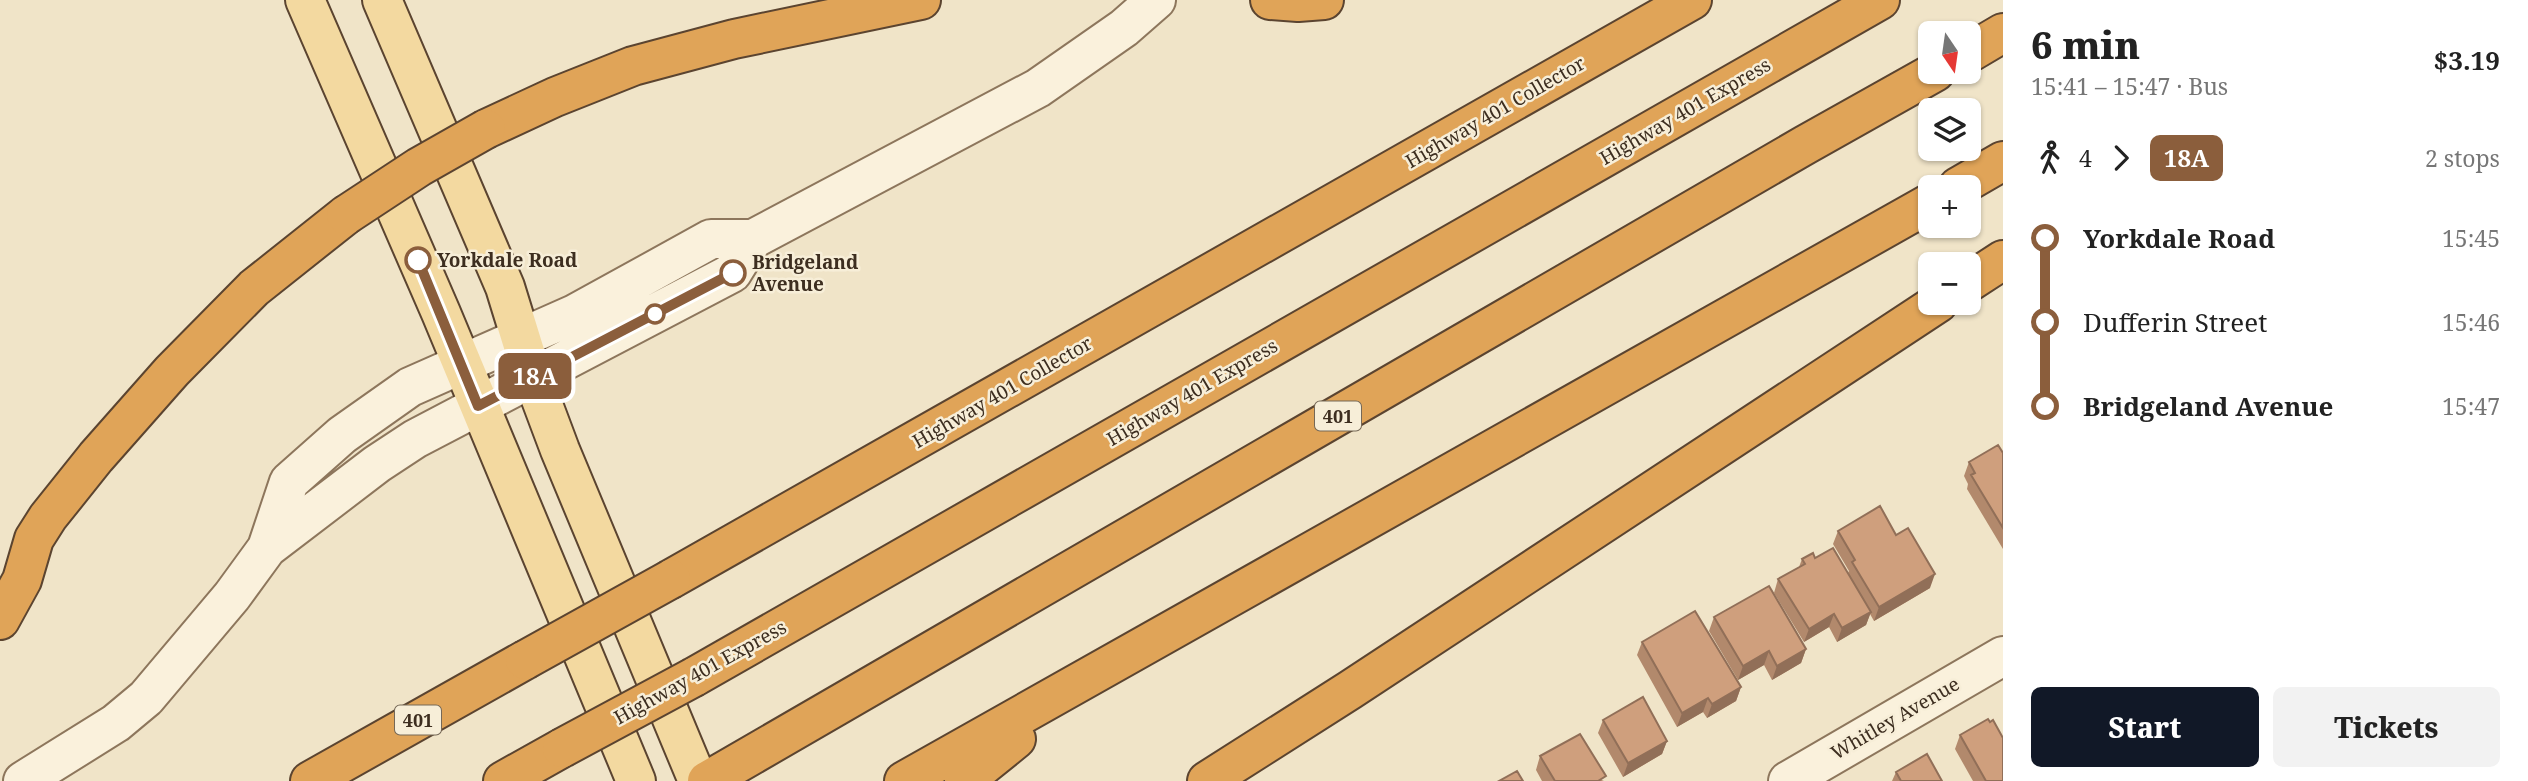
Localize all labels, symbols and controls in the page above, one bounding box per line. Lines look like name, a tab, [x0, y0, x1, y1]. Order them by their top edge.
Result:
text: 6 min	[2031, 18, 2140, 70]
north arrow	[1918, 21, 1981, 84]
map controls	[1918, 21, 1981, 315]
text: $3.19	[2434, 42, 2500, 78]
street label: Highway 401 Collector	[1401, 50, 1589, 174]
street label: Highway 401 Express	[1595, 51, 1775, 171]
text: 15:41 – 15:47 · Bus	[2031, 70, 2228, 102]
button: layers	[1918, 98, 1981, 161]
icon: walk	[2031, 139, 2069, 177]
icon: forward	[2102, 139, 2140, 177]
text: 18A	[2164, 141, 2209, 174]
text: 4	[2079, 142, 2092, 174]
text: 2 stops	[2425, 142, 2500, 174]
button: +	[1918, 175, 1981, 238]
text: Yorkdale Road	[2083, 220, 2275, 256]
text: 15:45	[2442, 222, 2500, 254]
marker: Yorkdale Road	[405, 247, 431, 273]
place label: Yorkdale Road	[437, 247, 578, 273]
place label: Bridgeland Avenue	[752, 249, 859, 297]
button: −	[1918, 252, 1981, 315]
marker: Bridgeland Avenue	[720, 260, 746, 286]
unlabelled marker	[645, 304, 665, 324]
text: Dufferin Street	[2083, 304, 2267, 340]
text: 15:46	[2442, 306, 2500, 338]
street label: Highway 401 Collector	[908, 330, 1096, 454]
street label: Highway 401 Express	[1102, 332, 1282, 452]
line badge: 18A	[495, 353, 575, 399]
text: 18A	[512, 359, 558, 392]
text: Bridgeland Avenue	[2083, 388, 2333, 424]
text: 15:47	[2442, 390, 2500, 422]
road number: 401	[1315, 402, 1361, 430]
street label: Highway 401 Express	[609, 614, 791, 730]
street label: Whitley Avenue	[1826, 671, 1964, 765]
button: Start	[2031, 687, 2259, 767]
button: Tickets	[2273, 687, 2500, 767]
road number: 401	[395, 706, 441, 734]

